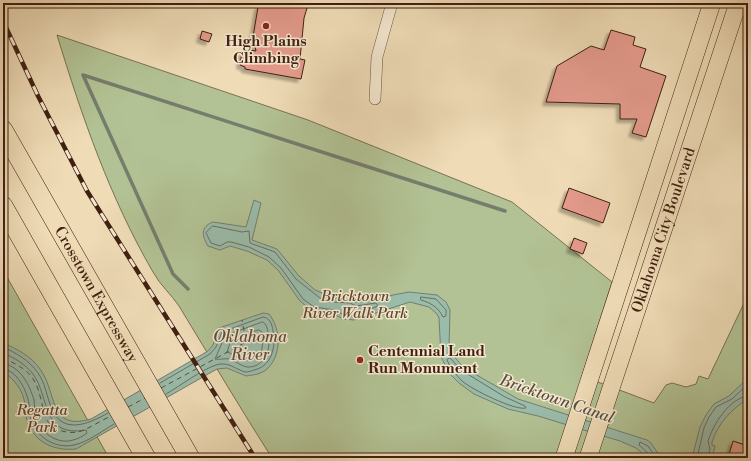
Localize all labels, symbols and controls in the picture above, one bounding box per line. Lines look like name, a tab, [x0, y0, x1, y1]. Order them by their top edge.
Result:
marker: High Plains Climbing	[261, 21, 271, 31]
place label: High Plains Climbing	[225, 32, 307, 68]
street label: Oklahoma City Boulevard	[627, 144, 699, 315]
street label: Crosstown Expressway	[50, 223, 143, 366]
park label: Bricktown River Walk Park	[301, 287, 408, 323]
water label: Oklahoma River	[213, 327, 287, 365]
place label: Centennial Land Run Monument	[368, 342, 485, 378]
marker: Centennial Land Run Monument	[355, 355, 365, 365]
water label: Bricktown Canal	[496, 370, 618, 428]
park label: Regatta Park	[15, 401, 68, 437]

